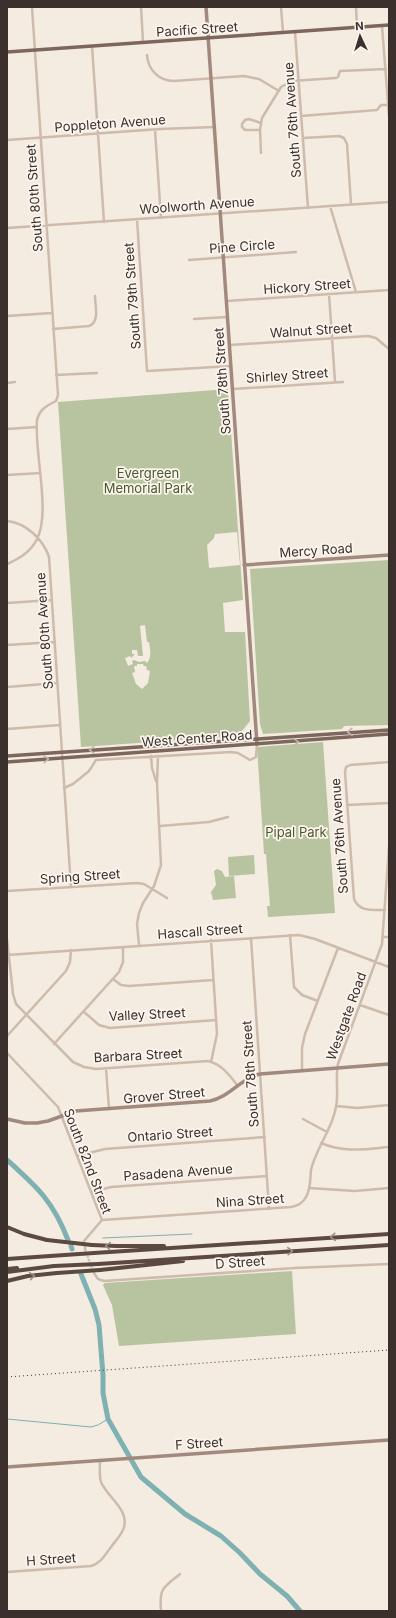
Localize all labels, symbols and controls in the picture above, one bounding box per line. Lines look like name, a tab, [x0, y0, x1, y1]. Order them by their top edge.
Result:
north arrow	[340, 16, 380, 56]
street label: Pacific Street	[156, 18, 238, 40]
text: N	[355, 19, 364, 33]
street label: South 76th Avenue	[280, 62, 304, 178]
street label: Poppleton Avenue	[54, 111, 166, 135]
street label: South 80th Street	[22, 144, 46, 252]
street label: Woolworth Avenue	[139, 193, 255, 217]
street label: Pine Circle	[209, 236, 275, 256]
street label: South 79th Street	[120, 242, 144, 350]
street label: Hickory Street	[263, 275, 351, 297]
street label: Walnut Street	[269, 319, 353, 341]
street label: South 78th Street	[210, 327, 234, 435]
street label: Shirley Street	[245, 364, 329, 386]
park label: Evergreen Memorial Park	[104, 465, 192, 496]
street label: Mercy Road	[279, 539, 353, 561]
street label: South 80th Avenue	[32, 572, 56, 690]
street label: West Center Road	[141, 726, 253, 750]
one-way arrow	[347, 728, 353, 736]
one-way arrow	[293, 737, 299, 746]
one-way arrow	[89, 746, 95, 755]
one-way arrow	[43, 755, 49, 764]
street label: South 76th Avenue	[327, 778, 351, 894]
park label: Pipal Park	[265, 824, 327, 840]
street label: Spring Street	[39, 865, 121, 887]
street label: Hascall Street	[157, 920, 243, 942]
street label: Westgate Road	[323, 970, 369, 1062]
street label: Valley Street	[108, 1004, 186, 1024]
street label: South 78th Street	[238, 1020, 262, 1128]
street label: Barbara Street	[93, 1045, 183, 1065]
street label: Grover Street	[123, 1083, 205, 1107]
street label: South 82nd Street	[61, 1106, 115, 1216]
street label: Ontario Street	[127, 1123, 213, 1145]
street label: Pasadena Avenue	[123, 1160, 233, 1184]
street label: Nina Street	[215, 1190, 285, 1210]
one-way arrow	[330, 1233, 336, 1242]
one-way arrow	[105, 1242, 111, 1250]
one-way arrow	[287, 1247, 293, 1256]
street label: D Street	[215, 1252, 265, 1272]
one-way arrow	[28, 1272, 35, 1281]
street label: F Street	[174, 1433, 224, 1453]
street label: H Street	[25, 1549, 77, 1569]

